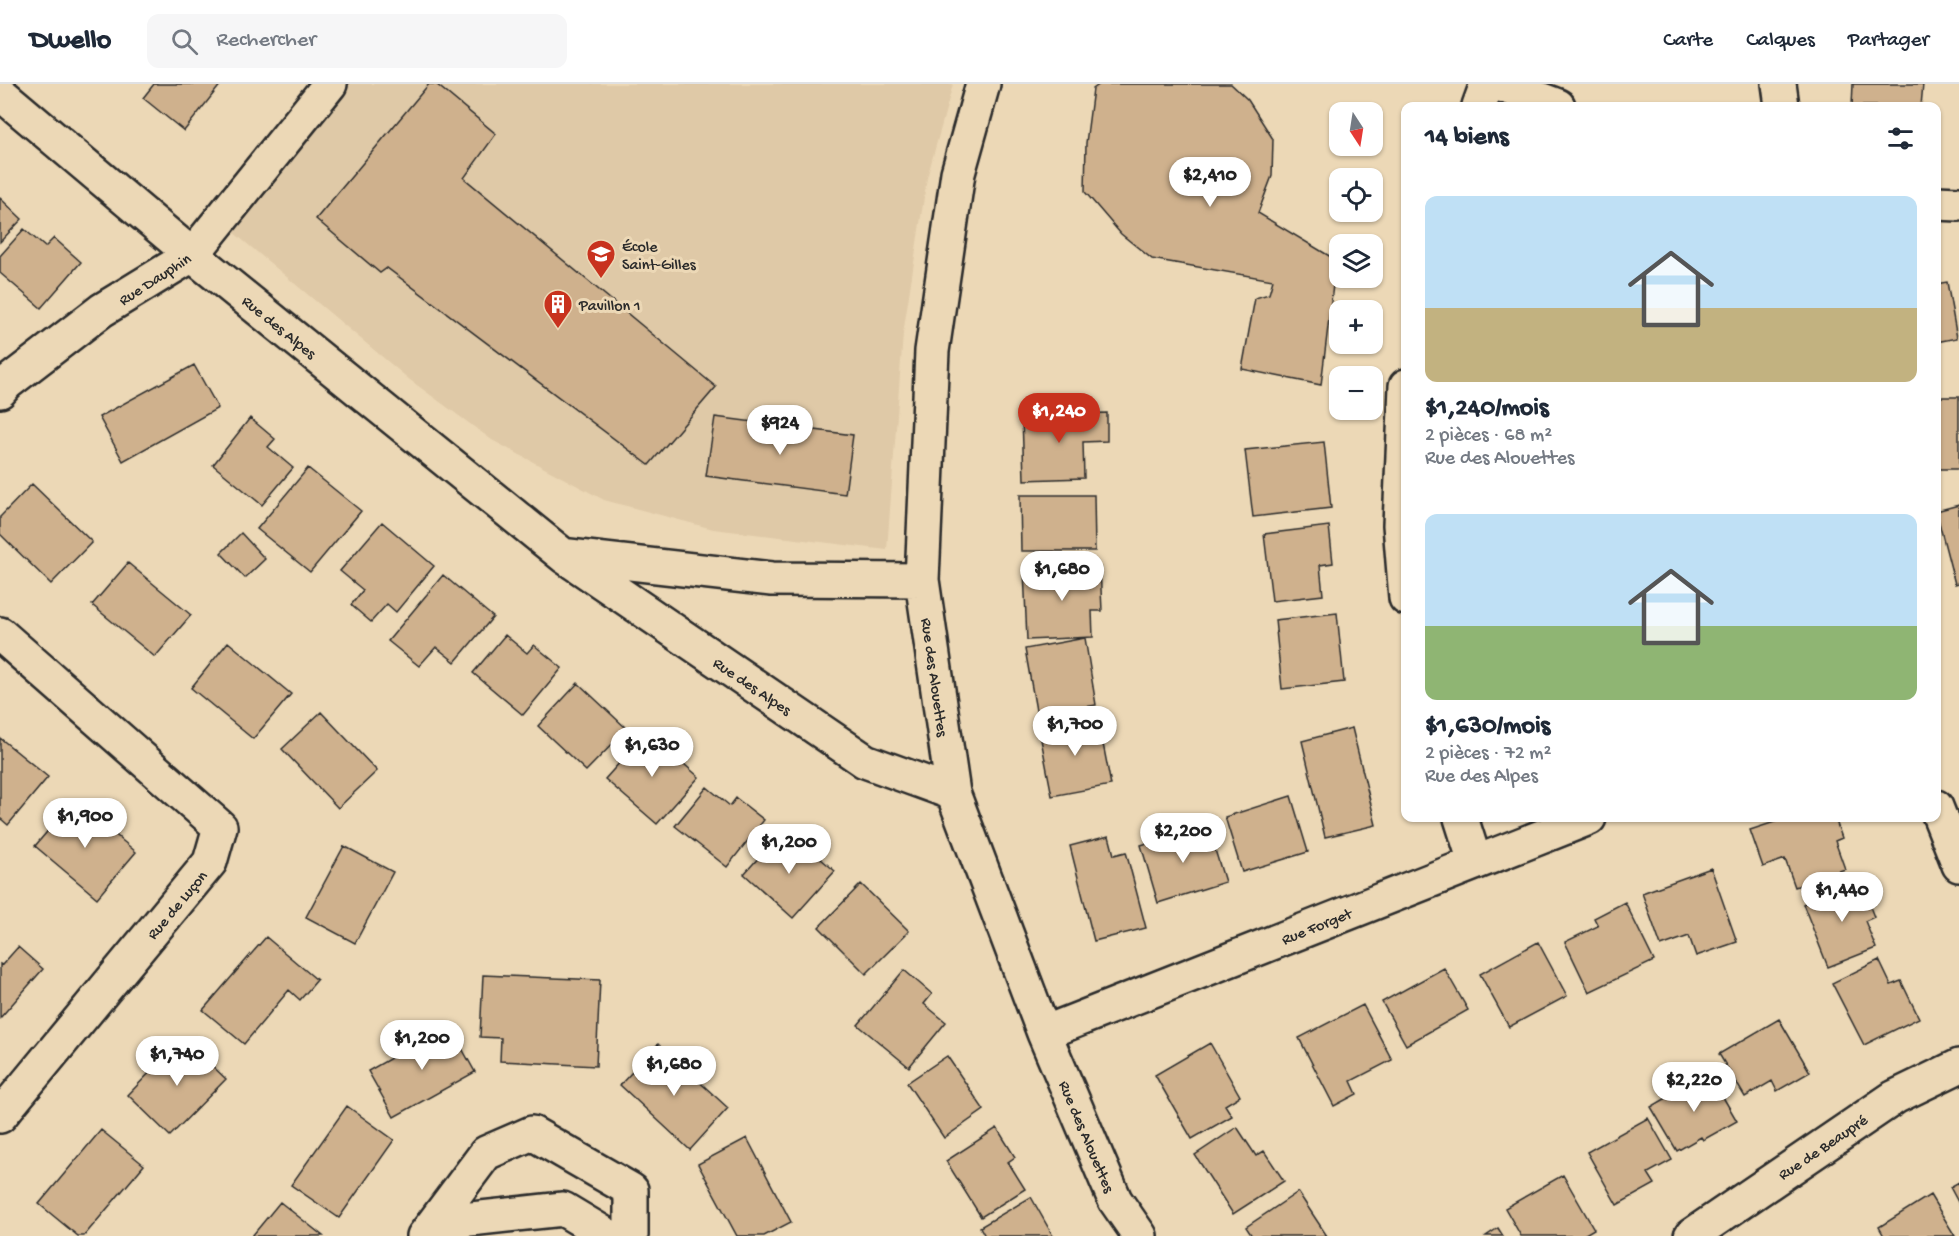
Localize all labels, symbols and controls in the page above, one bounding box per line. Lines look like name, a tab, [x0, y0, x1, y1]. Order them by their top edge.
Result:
search box	[147, 14, 567, 68]
text: Dwello	[30, 25, 111, 58]
icon: search	[168, 25, 201, 58]
text: Rechercher	[216, 28, 316, 54]
text: Carte	[1663, 29, 1713, 54]
text: Calques	[1746, 29, 1815, 54]
text: Partager	[1848, 29, 1929, 54]
north arrow	[1329, 102, 1383, 156]
map controls	[1329, 102, 1383, 420]
icon: filters	[1884, 122, 1917, 155]
text: 14 biens	[1425, 123, 1509, 154]
pin: $2,410	[1161, 157, 1259, 208]
text: $2,410	[1183, 165, 1237, 188]
button: locate	[1329, 168, 1383, 222]
button: layers	[1329, 234, 1383, 288]
icon: home	[1617, 235, 1725, 343]
school or university icon: École Saint-Gilles	[585, 238, 617, 280]
place label: École Saint-Gilles	[622, 239, 697, 276]
street label: Rue Dauphin	[116, 250, 196, 311]
building icon: Pavillon 1	[542, 288, 574, 330]
street label: Rue des Alpes	[237, 293, 320, 365]
place label: Pavillon 1	[578, 298, 640, 317]
button: +	[1329, 300, 1383, 354]
button: −	[1329, 366, 1383, 420]
pin: $1,240	[1010, 393, 1108, 444]
text: $1,240/mois	[1425, 394, 1549, 425]
text: $1,240	[1032, 401, 1086, 424]
pin: $924	[744, 405, 816, 456]
text: $924	[761, 413, 799, 436]
text: 2 pièces · 68 m²	[1425, 425, 1552, 448]
text: Rue des Alouettes	[1425, 448, 1574, 471]
pin: $1,680	[1013, 551, 1111, 602]
icon: home	[1617, 553, 1725, 661]
text: $1,680	[1034, 559, 1090, 582]
street label: Rue des Alouettes	[915, 617, 950, 739]
street label: Rue des Alpes	[708, 655, 795, 722]
pin: $1,700	[1026, 706, 1124, 757]
text: $1,630/mois	[1425, 712, 1550, 743]
text: $1,700	[1047, 714, 1103, 737]
pin: $1,630	[603, 727, 701, 778]
text: $1,630	[624, 735, 680, 758]
text: 2 pièces · 72 m²	[1425, 743, 1551, 766]
text: Rue des Alpes	[1425, 766, 1538, 789]
pin: $1,900	[36, 798, 134, 849]
text: $1,900	[57, 806, 113, 829]
pin: $2,200	[1134, 813, 1232, 864]
text: $2,200	[1154, 821, 1212, 844]
pin: $1,200	[740, 824, 838, 875]
text: $1,200	[761, 832, 817, 855]
street label: Rue de Luçon	[144, 868, 213, 945]
pin: $1,440	[1793, 872, 1891, 923]
text: $1,440	[1815, 880, 1869, 903]
street label: Rue Forget	[1279, 905, 1357, 951]
pin: $1,200	[373, 1020, 471, 1071]
text: $1,200	[394, 1028, 450, 1051]
pin: $1,740	[128, 1036, 226, 1087]
text: $1,740	[150, 1044, 204, 1067]
pin: $1,680	[625, 1046, 723, 1097]
text: $1,680	[646, 1054, 702, 1077]
pin: $2,220	[1645, 1062, 1743, 1113]
text: $2,220	[1666, 1070, 1722, 1093]
street label: Rue des Alouettes	[1053, 1079, 1117, 1197]
street label: Rue de Beaupré	[1776, 1112, 1873, 1186]

